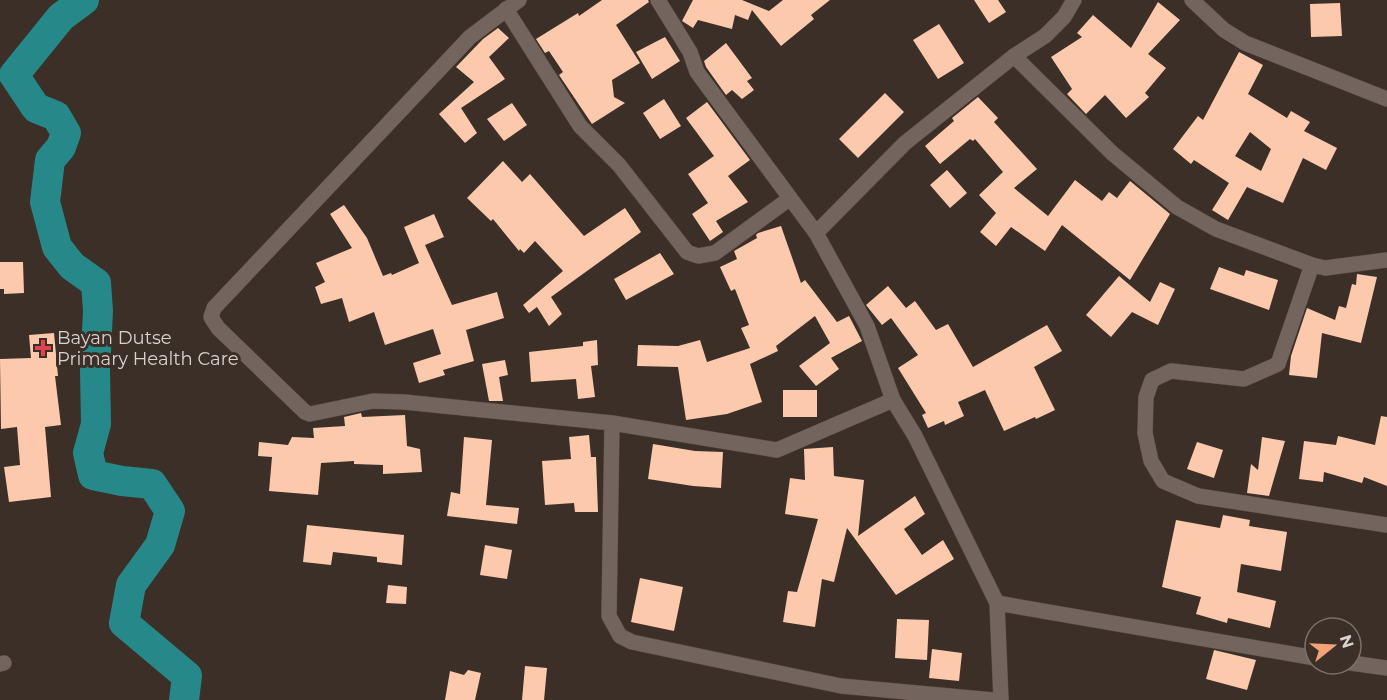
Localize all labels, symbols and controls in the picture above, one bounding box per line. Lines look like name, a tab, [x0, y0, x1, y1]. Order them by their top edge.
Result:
place label: Bayan Dutse Primary Health Care	[57, 327, 239, 370]
marker: Bayan Dutse Primary Health Care	[34, 339, 52, 357]
north arrow	[1303, 616, 1363, 676]
text: N	[1336, 632, 1358, 651]

